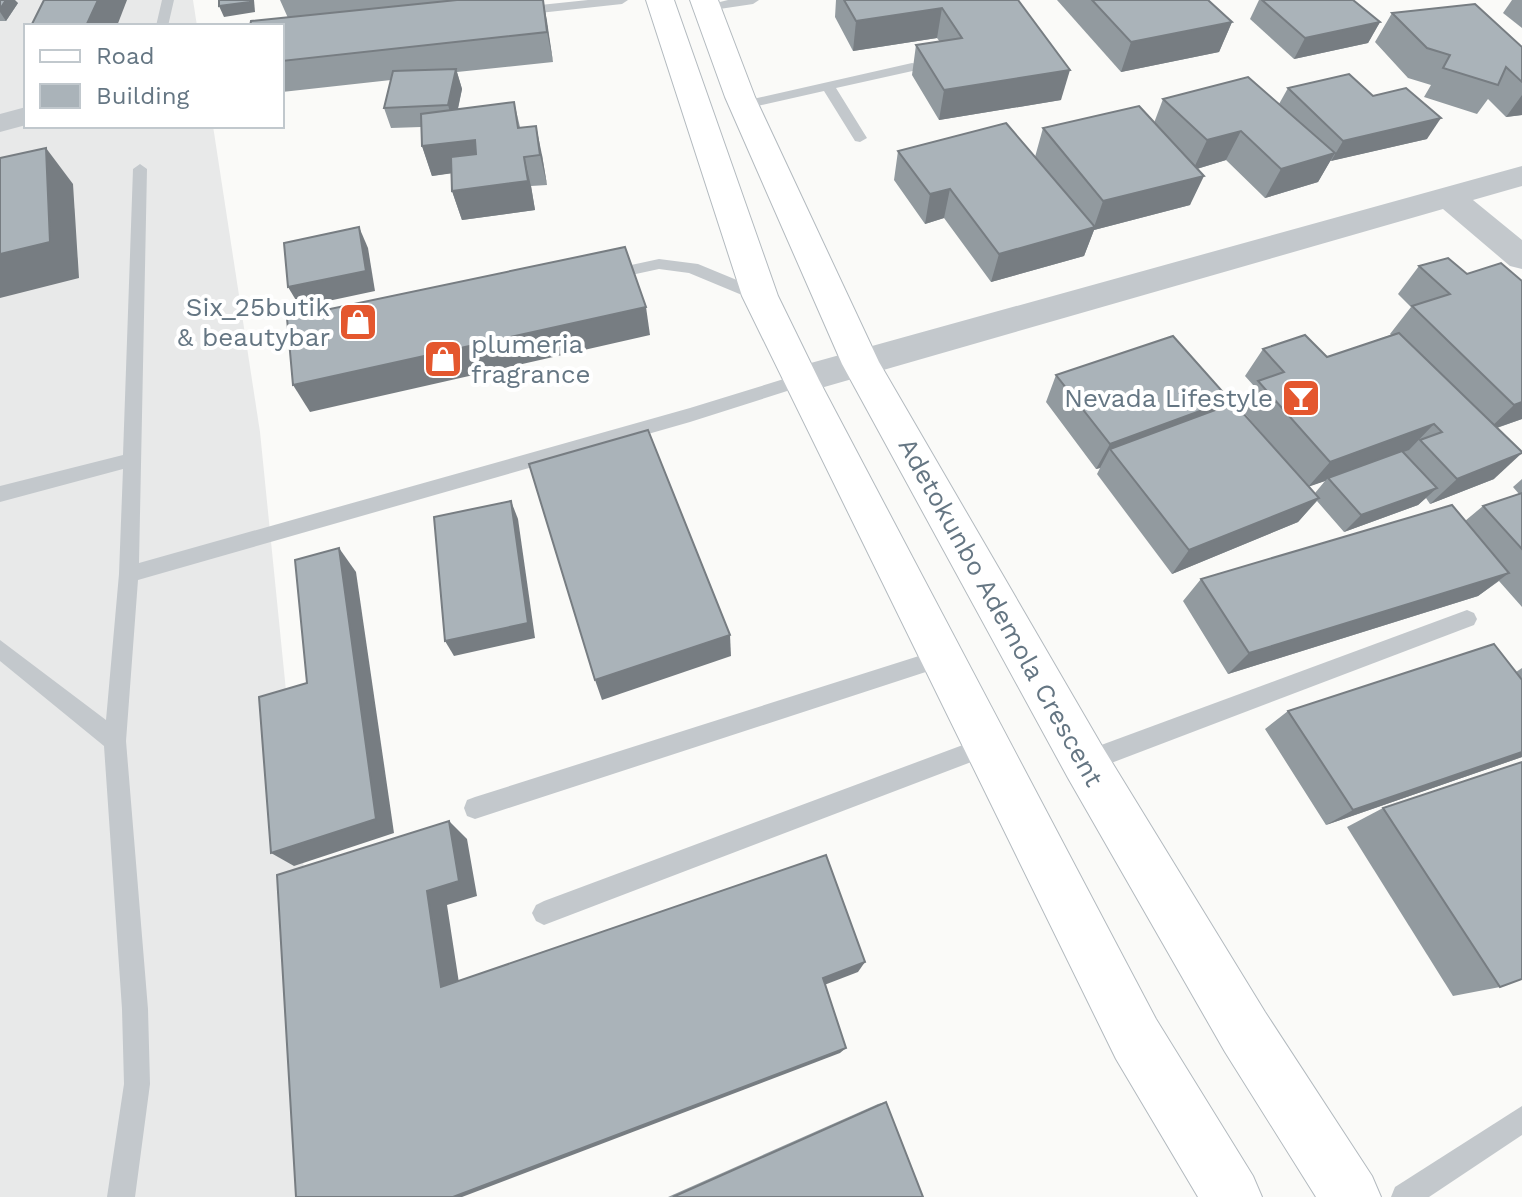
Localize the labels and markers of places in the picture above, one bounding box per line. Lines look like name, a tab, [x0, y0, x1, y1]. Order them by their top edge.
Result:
place label: Six_25butik & beautybar	[177, 292, 330, 352]
shop icon: Six_25butik & beautybar	[337, 301, 379, 343]
place label: plumeria fragrance	[471, 329, 591, 389]
shop icon: plumeria fragrance	[422, 338, 464, 380]
bar icon: Nevada Lifestyle	[1280, 377, 1322, 419]
place label: Nevada Lifestyle	[1064, 383, 1273, 413]

